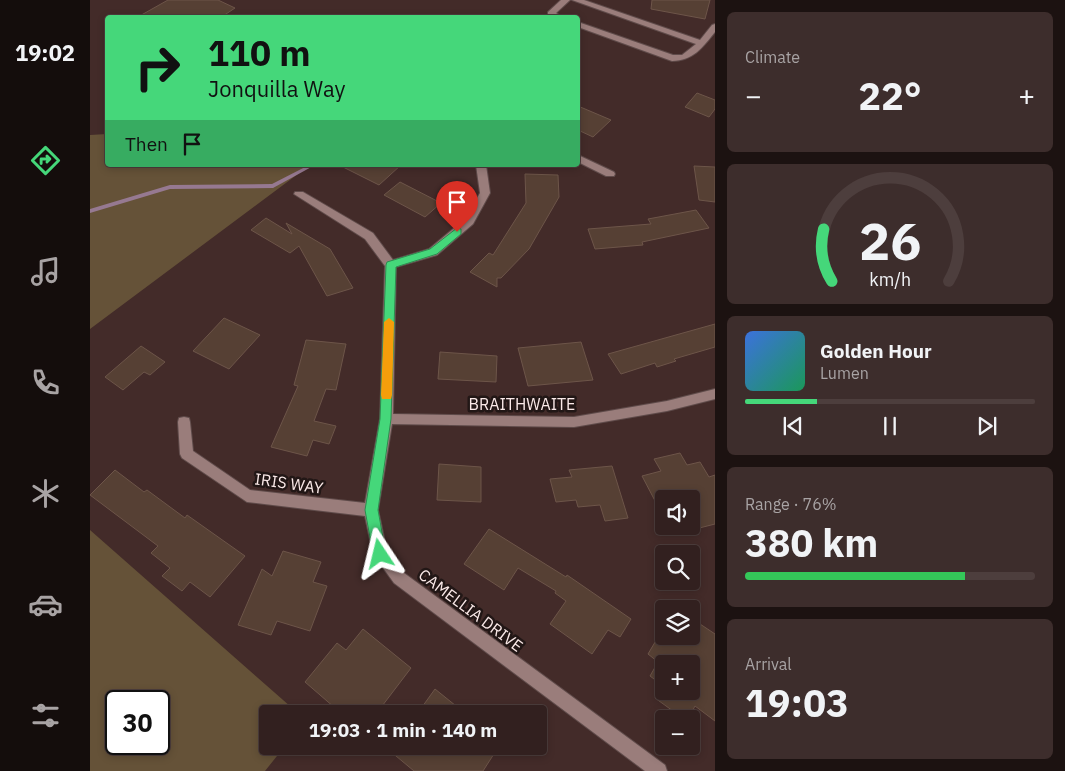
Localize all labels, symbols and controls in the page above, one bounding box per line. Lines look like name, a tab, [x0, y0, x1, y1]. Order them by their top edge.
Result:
text: 110 m	[208, 30, 311, 76]
icon: right	[125, 35, 190, 100]
text: 19:02	[15, 38, 75, 67]
text: Climate	[745, 47, 800, 67]
text: 22°	[858, 71, 922, 120]
text: Jonquilla Way	[208, 74, 346, 103]
text: −	[745, 77, 762, 114]
text: +	[1018, 77, 1035, 114]
icon: arrive	[178, 130, 206, 158]
text: Then	[125, 132, 168, 156]
icon: directions	[28, 143, 63, 178]
pin	[436, 181, 478, 232]
icon: arrive	[443, 188, 471, 216]
text: 26	[859, 207, 921, 274]
icon: music	[28, 254, 63, 289]
text: km/h	[869, 268, 911, 291]
text: Golden Hour	[820, 339, 932, 363]
text: Lumen	[820, 363, 869, 383]
icon: phone	[28, 365, 63, 400]
street label: BRAITHWAITE	[469, 394, 575, 414]
icon: previous	[779, 412, 807, 440]
icon: pause	[876, 412, 904, 440]
icon: next	[973, 412, 1001, 440]
street label: IRIS WAY	[253, 468, 325, 498]
icon: climate	[28, 476, 63, 511]
map controls	[655, 490, 700, 755]
button: sound	[655, 490, 700, 535]
text: Range · 76%	[745, 494, 837, 514]
text: 380 km	[745, 518, 878, 567]
position arrow	[353, 527, 405, 579]
button: search	[655, 545, 700, 590]
street label: CAMELLIA DRIVE	[415, 564, 527, 656]
icon: car	[28, 587, 63, 622]
button: layers	[655, 600, 700, 645]
text: Arrival	[745, 654, 792, 674]
button: +	[655, 655, 700, 700]
text: 19:03	[745, 678, 849, 727]
speed limit sign: 30	[105, 690, 170, 755]
icon: filters	[28, 698, 63, 733]
button: −	[655, 710, 700, 755]
text: 19:03 · 1 min · 140 m	[309, 718, 497, 742]

